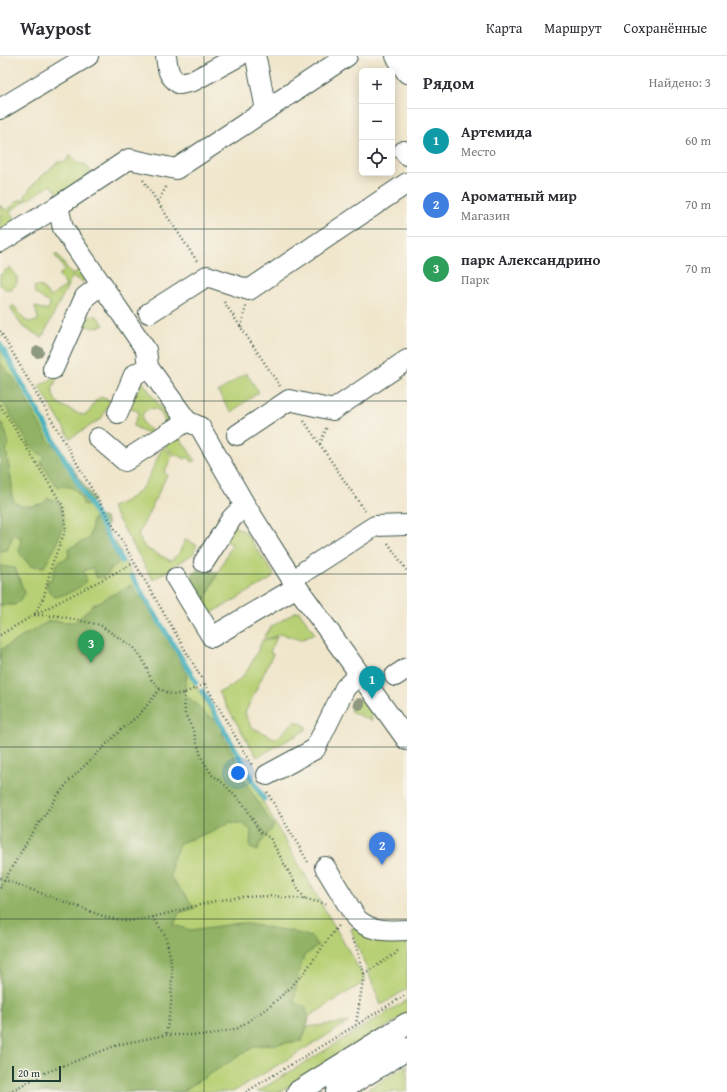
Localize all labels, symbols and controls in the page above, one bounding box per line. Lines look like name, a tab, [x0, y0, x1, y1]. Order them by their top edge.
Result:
text: Waypost	[20, 14, 91, 42]
text: Карта	[486, 18, 522, 38]
text: Маршрут	[544, 18, 602, 38]
text: Сохранённые	[624, 18, 707, 38]
map controls	[359, 68, 395, 176]
button: +	[359, 68, 395, 104]
text: Рядом	[423, 70, 474, 95]
text: Найдено: 3	[649, 73, 711, 92]
button: −	[359, 104, 395, 140]
text: Артемида	[461, 121, 532, 142]
text: 1	[433, 131, 439, 150]
text: 60 m	[685, 131, 711, 150]
button: locate	[359, 140, 395, 176]
text: Место	[461, 142, 496, 161]
text: Ароматный мир	[461, 185, 577, 206]
text: 2	[433, 195, 439, 214]
text: 70 m	[685, 195, 711, 214]
text: Магазин	[461, 206, 510, 225]
text: парк Александрино	[461, 249, 601, 270]
text: 3	[433, 259, 439, 278]
text: 70 m	[685, 259, 711, 278]
text: Парк	[461, 270, 489, 289]
pin: 3	[78, 630, 104, 663]
pin: 1	[359, 666, 385, 699]
your location	[228, 763, 248, 783]
pin: 2	[369, 832, 395, 865]
scale bar	[12, 1064, 61, 1083]
text: 20 m	[18, 1065, 40, 1081]

